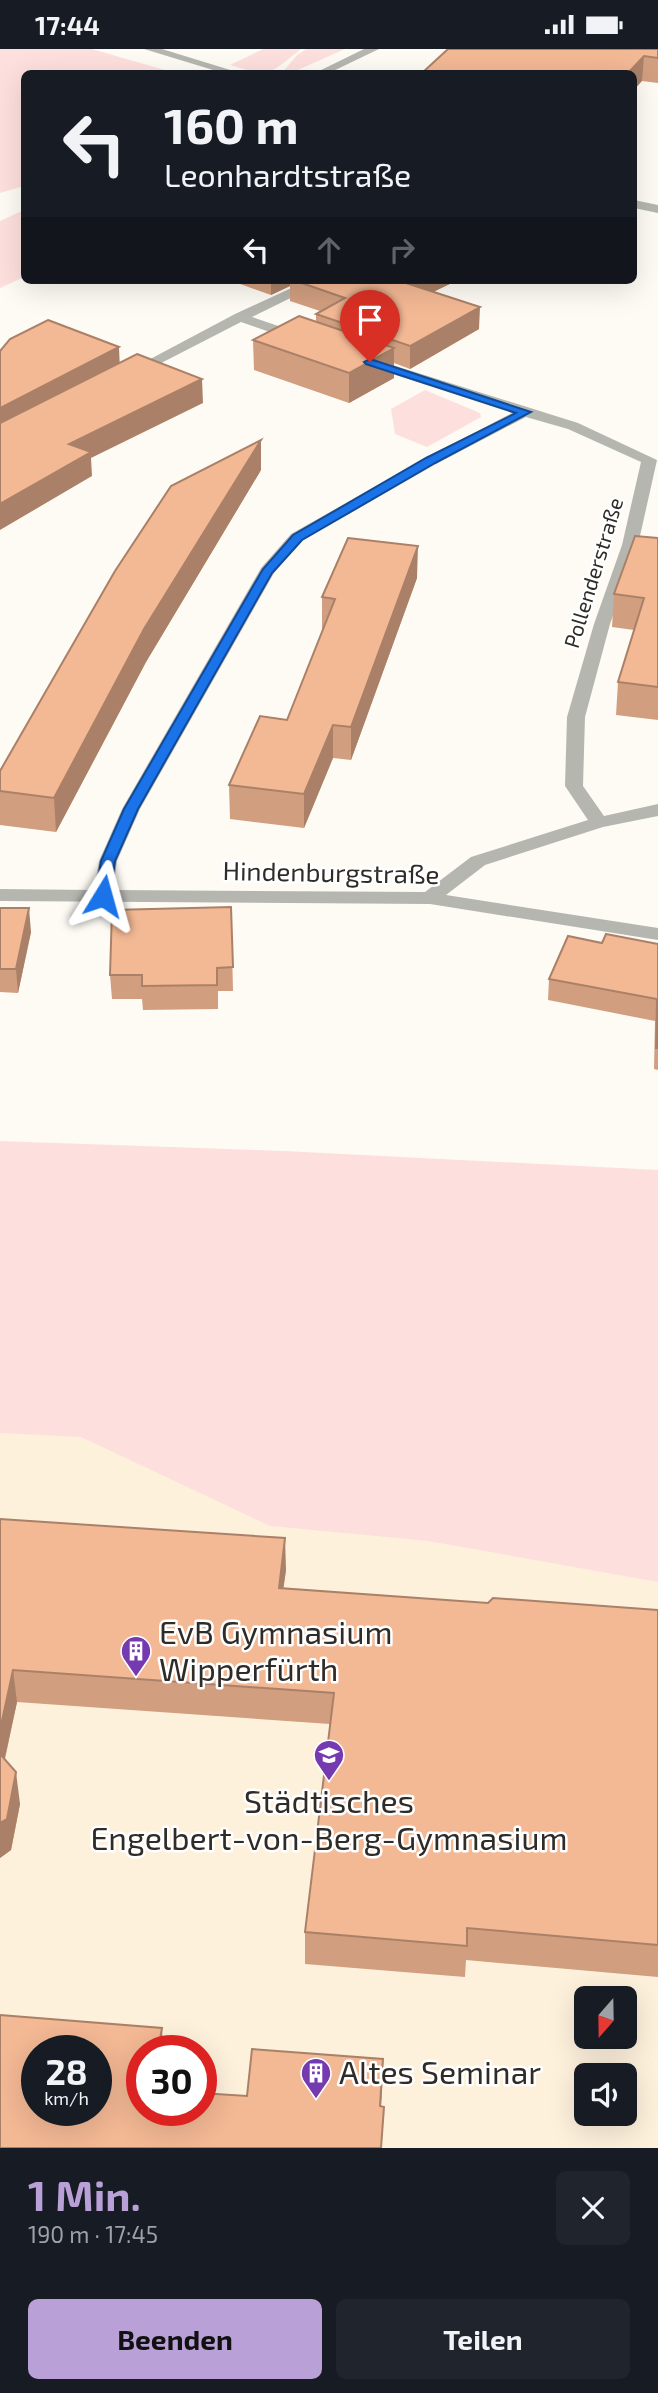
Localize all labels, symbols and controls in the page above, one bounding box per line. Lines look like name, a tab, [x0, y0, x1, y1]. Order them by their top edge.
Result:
text: 17:44	[35, 9, 100, 40]
text: 160 m	[164, 95, 299, 154]
icon: left	[49, 98, 140, 189]
text: Leonhardtstraße	[164, 155, 411, 193]
icon: left	[237, 231, 275, 269]
icon: ahead	[310, 231, 348, 269]
icon: right	[383, 231, 421, 269]
pin	[340, 290, 400, 362]
icon: arrive	[351, 301, 389, 339]
street label: Pollenderstraße	[558, 494, 627, 651]
street label: Hindenburgstraße	[222, 854, 440, 889]
position arrow	[66, 859, 140, 933]
place label: EvB Gymnasium Wipperfürth	[159, 1612, 393, 1687]
building icon: EvB Gymnasium Wipperfürth	[119, 1634, 153, 1678]
school or university icon: Städtisches Engelbert-von-Berg-Gymnasium	[312, 1738, 346, 1782]
place label: Städtisches Engelbert-von-Berg-Gymnasium	[90, 1781, 568, 1856]
north arrow	[574, 1986, 637, 2049]
map controls	[574, 1986, 637, 2126]
speed limit sign: 30	[126, 2035, 217, 2126]
text: 28	[45, 2050, 88, 2092]
place label: Altes Seminar	[339, 2052, 541, 2090]
building icon: Altes Seminar	[299, 2056, 333, 2100]
button: sound	[574, 2063, 637, 2126]
text: km/h	[44, 2087, 89, 2109]
text: 1 Min.	[28, 2169, 141, 2219]
button: close	[556, 2171, 630, 2245]
text: 190 m · 17:45	[28, 2220, 158, 2248]
button: Beenden	[28, 2299, 322, 2379]
button: Teilen	[336, 2299, 630, 2379]

